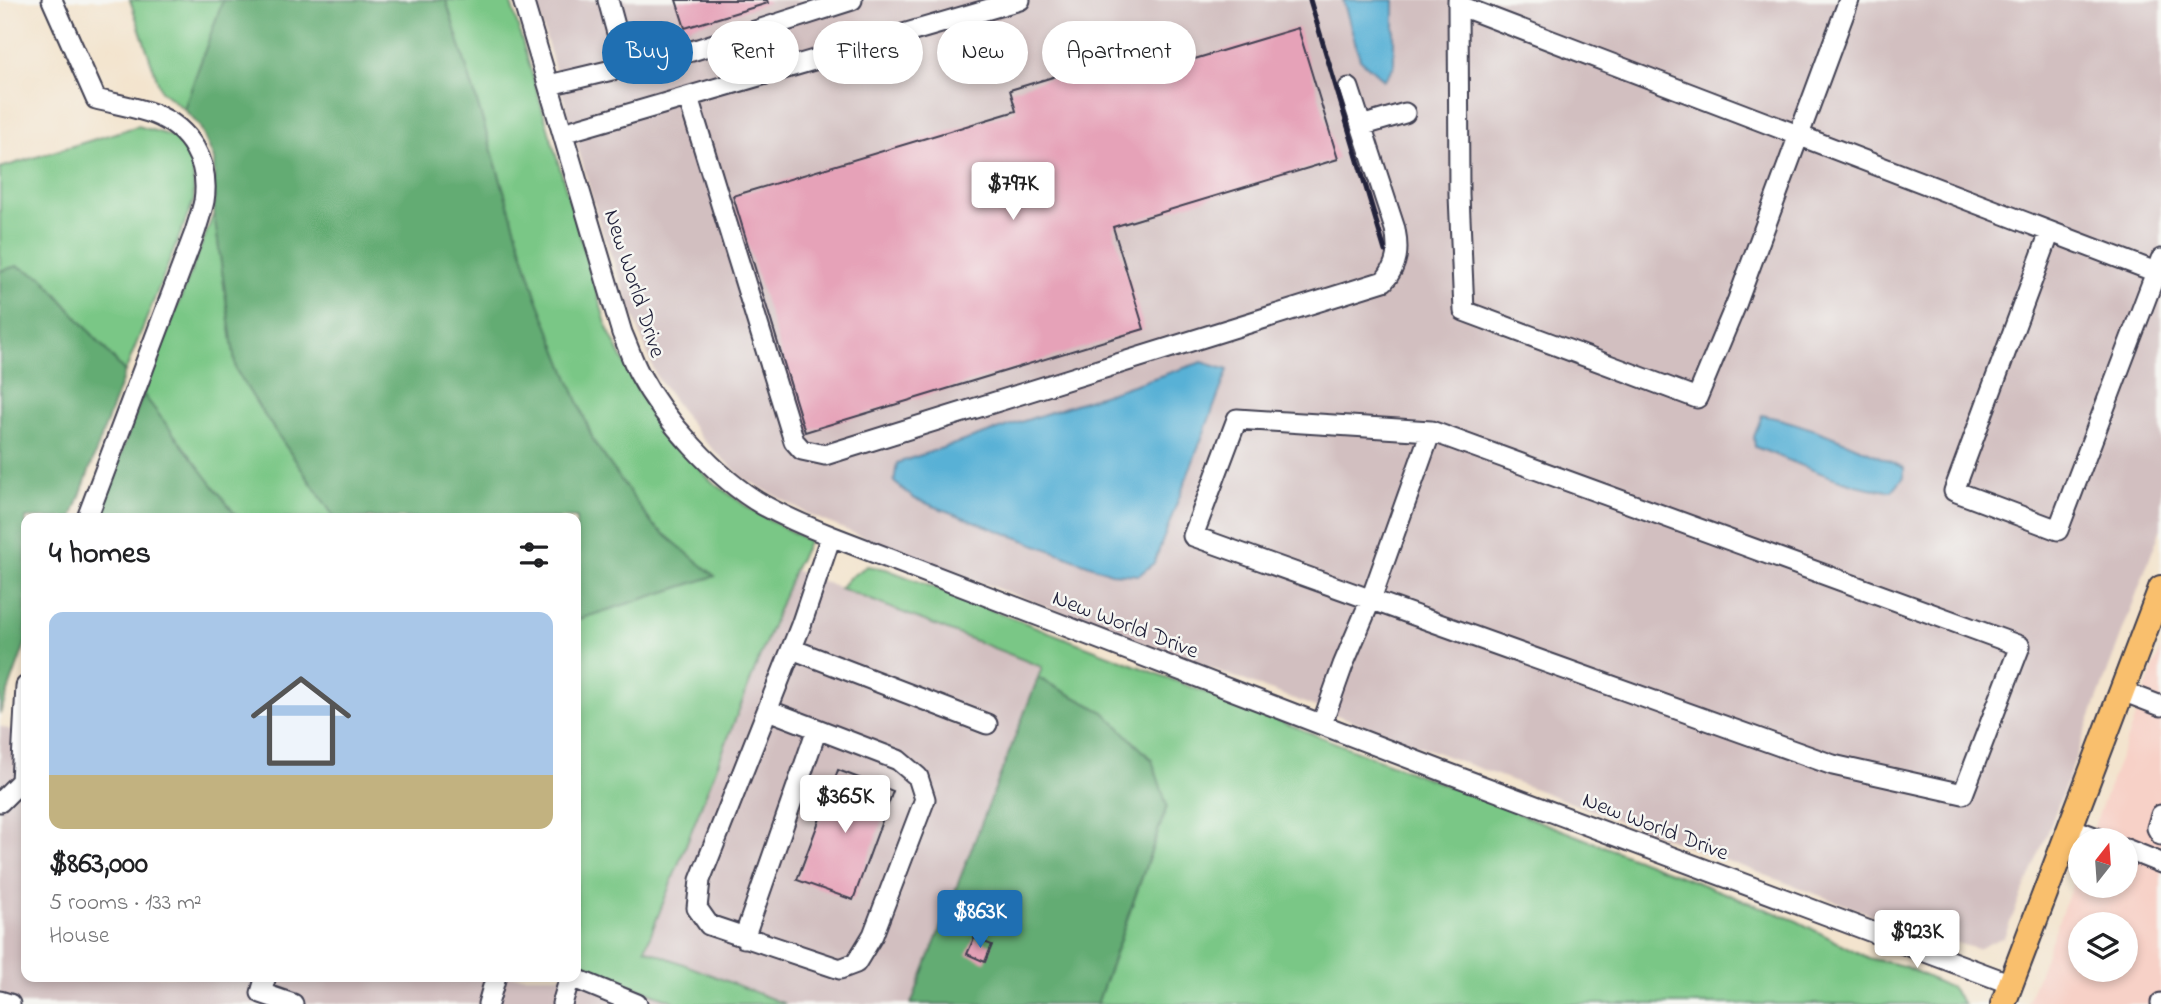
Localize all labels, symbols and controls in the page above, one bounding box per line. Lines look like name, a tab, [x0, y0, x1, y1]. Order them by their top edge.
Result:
chip: Buy	[602, 21, 693, 84]
chip: Rent	[707, 21, 799, 84]
chip: Filters	[813, 21, 923, 84]
chip: New	[937, 21, 1028, 84]
chip: Apartment	[1042, 21, 1196, 84]
pin: $797K	[964, 162, 1062, 222]
text: $797K	[988, 168, 1038, 201]
street label: New World Drive	[594, 205, 673, 363]
text: 4 homes	[49, 533, 151, 577]
icon: filters	[515, 536, 553, 574]
street label: New World Drive	[1047, 582, 1204, 669]
icon: home	[238, 658, 364, 784]
pin: $365K	[796, 776, 894, 835]
text: $365K	[816, 781, 874, 814]
street label: New World Drive	[1577, 784, 1734, 871]
north arrow	[2068, 828, 2138, 898]
map controls	[2068, 828, 2138, 982]
text: $863,000	[49, 843, 148, 887]
text: 5 rooms · 133 m²	[49, 887, 202, 920]
pin: $863K	[931, 890, 1029, 950]
text: $863K	[953, 896, 1007, 929]
pin: $923K	[1868, 911, 1966, 970]
button: layers	[2068, 912, 2138, 982]
text: $923K	[1891, 916, 1943, 949]
text: House	[49, 920, 109, 953]

